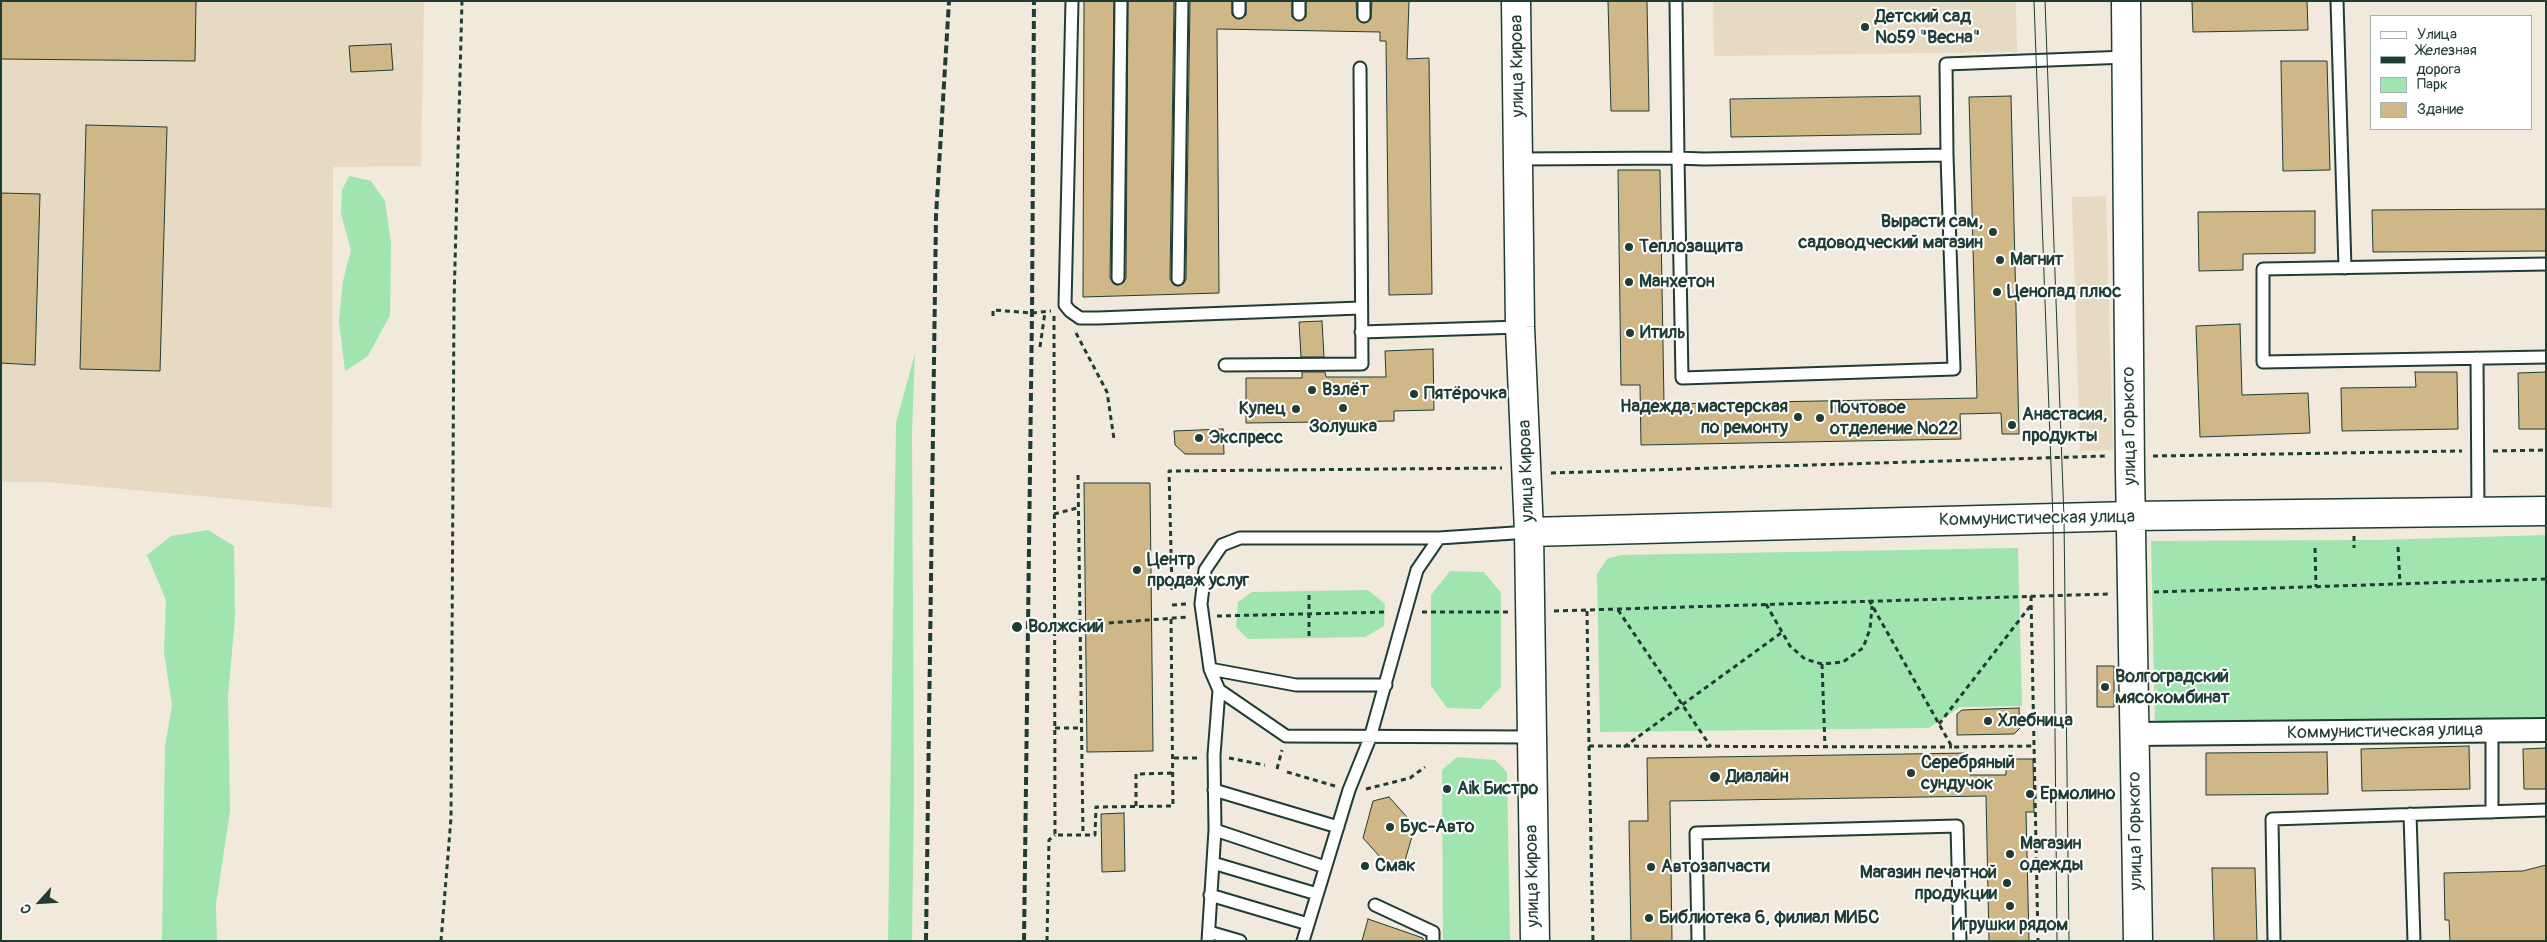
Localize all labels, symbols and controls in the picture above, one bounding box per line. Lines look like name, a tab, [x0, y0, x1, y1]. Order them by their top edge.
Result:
place label: Детский сад №59 "Весна"	[1875, 6, 1980, 48]
street label: улица Кирова	[1506, 15, 1530, 117]
legend	[2370, 15, 2532, 130]
marker: Детский сад №59 "Весна"	[1859, 21, 1871, 33]
text: Улица	[2417, 25, 2457, 44]
text: Железная дорога	[2416, 41, 2477, 79]
text: Парк	[2417, 75, 2448, 94]
text: Здание	[2417, 100, 2464, 119]
place label: Вырасти сам, садоводческий магазин	[1798, 211, 1983, 253]
marker: Вырасти сам, садоводческий магазин	[1987, 226, 1999, 238]
place label: Теплозащита	[1639, 236, 1743, 258]
marker: Теплозащита	[1623, 241, 1635, 253]
place label: Магнит	[2010, 249, 2063, 271]
marker: Магнит	[1994, 254, 2006, 266]
place label: Манхетон	[1639, 271, 1715, 293]
marker: Манхетон	[1623, 276, 1635, 288]
place label: Ценопад плюс	[2007, 281, 2121, 303]
marker: Ценопад плюс	[1991, 286, 2003, 298]
place label: Итиль	[1640, 322, 1686, 344]
marker: Итиль	[1624, 327, 1636, 339]
street label: улица Горького	[2118, 367, 2142, 485]
place label: Взлёт	[1322, 379, 1369, 401]
place label: Пятёрочка	[1424, 383, 1507, 405]
marker: Взлёт	[1306, 384, 1318, 396]
marker: Пятёрочка	[1408, 388, 1420, 400]
place label: Надежда, мастерская по ремонту	[1620, 396, 1788, 438]
place label: Почтовое отделение №22	[1830, 397, 1958, 439]
place label: Купец	[1239, 398, 1286, 420]
marker: Золушка	[1337, 402, 1349, 414]
marker: Купец	[1290, 403, 1302, 415]
place label: Анастасия, продукты	[2022, 404, 2107, 446]
marker: Надежда, мастерская по ремонту	[1792, 411, 1804, 423]
marker: Почтовое отделение №22	[1814, 412, 1826, 424]
place label: Золушка	[1309, 416, 1377, 438]
street label: улица Кирова	[1514, 419, 1540, 523]
marker: Анастасия, продукты	[2006, 419, 2018, 431]
place label: Экспресс	[1209, 427, 1283, 449]
marker: Экспресс	[1193, 432, 1205, 444]
street label: Коммунистическая улица	[1939, 506, 2135, 532]
place label: Центр продаж услуг	[1147, 549, 1249, 592]
marker: Центр продаж услуг	[1131, 564, 1143, 576]
place label: Волжский	[1028, 616, 1104, 638]
marker: Волжский	[1010, 620, 1024, 634]
place label: Волгоградский мясокомбинат	[2115, 666, 2230, 709]
marker: Волгоградский мясокомбинат	[2099, 681, 2111, 693]
place label: Хлебница	[1998, 710, 2073, 732]
marker: Хлебница	[1982, 715, 1994, 727]
street label: Коммунистическая улица	[2287, 719, 2483, 745]
place label: Серебряный сундучок	[1921, 752, 2015, 794]
place label: Диалайн	[1726, 766, 1789, 788]
marker: Серебряный сундучок	[1905, 767, 1917, 779]
marker: Диалайн	[1708, 770, 1722, 784]
street label: улица Горького	[2124, 772, 2148, 890]
place label: Aik Бистро	[1457, 778, 1538, 800]
marker: Aik Бистро	[1441, 783, 1453, 795]
place label: Ермолино	[2040, 783, 2116, 805]
marker: Ермолино	[2024, 788, 2036, 800]
place label: Бус-Авто	[1400, 816, 1475, 838]
marker: Бус-Авто	[1384, 821, 1396, 833]
street label: улица Кирова	[1521, 825, 1545, 927]
place label: Магазин одежды	[2020, 833, 2083, 876]
marker: Магазин одежды	[2004, 848, 2016, 860]
place label: Смак	[1375, 855, 1416, 877]
place label: Автозапчасти	[1661, 856, 1770, 878]
marker: Смак	[1359, 860, 1371, 872]
marker: Автозапчасти	[1645, 861, 1657, 873]
place label: Магазин печатной продукции	[1860, 862, 1997, 904]
north arrow	[15, 877, 65, 927]
marker: Магазин печатной продукции	[2001, 877, 2013, 889]
marker: Игрушки рядом	[2004, 900, 2016, 912]
text: С	[17, 901, 36, 916]
place label: Библиотека 6, филиал МИБС	[1659, 907, 1879, 929]
marker: Библиотека 6, филиал МИБС	[1643, 912, 1655, 924]
place label: Игрушки рядом	[1952, 914, 2068, 936]

